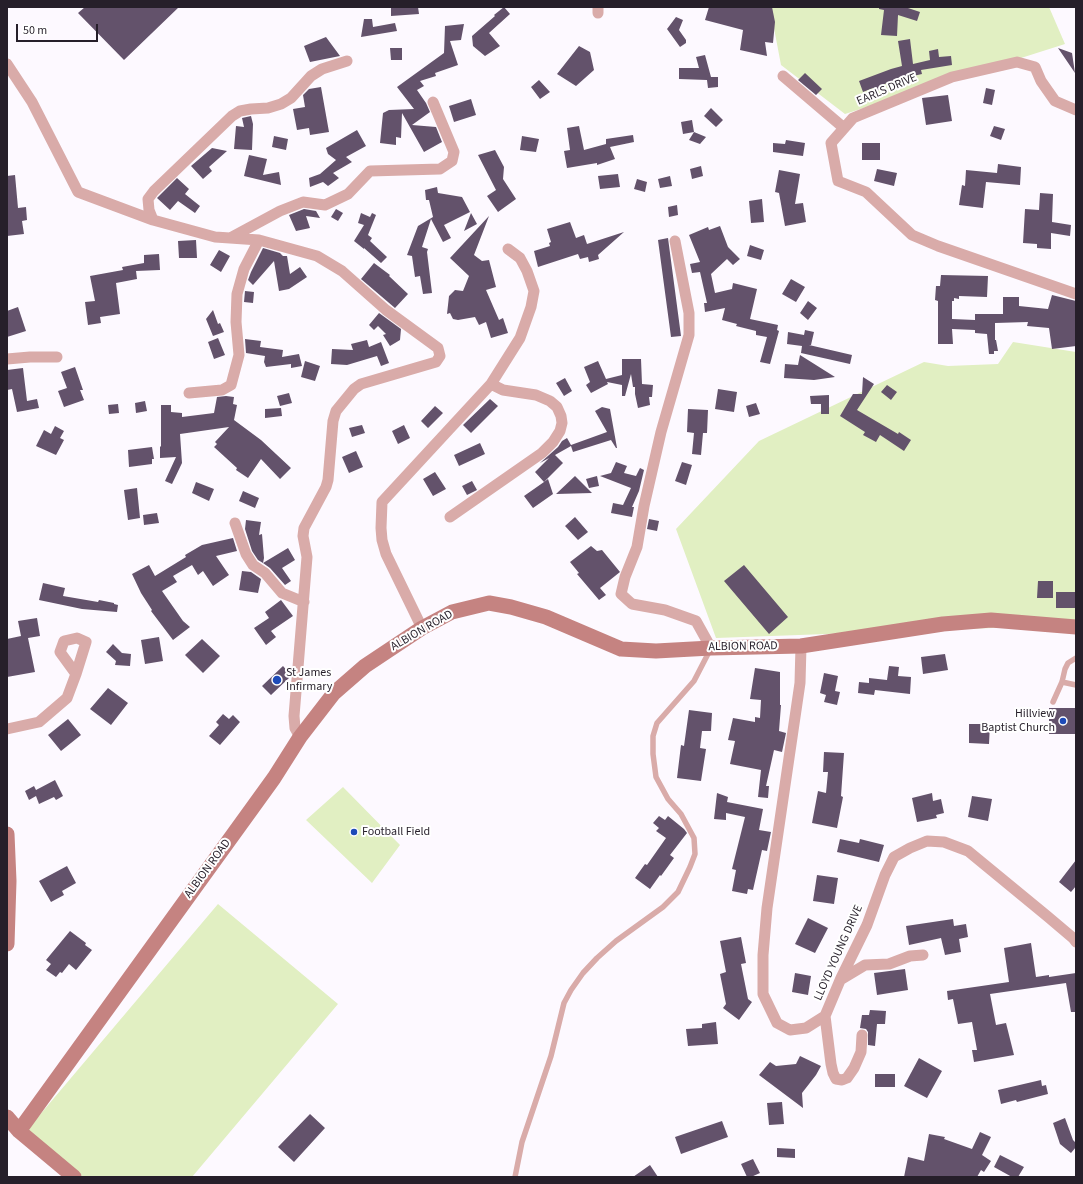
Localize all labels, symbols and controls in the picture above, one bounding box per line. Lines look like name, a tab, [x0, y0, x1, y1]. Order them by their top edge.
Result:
scale bar	[18, 16, 100, 42]
text: 50 m	[23, 22, 47, 39]
street label: EARLS DRIVE	[855, 71, 919, 109]
street label: ALBION ROAD	[388, 607, 456, 655]
street label: ALBION ROAD	[708, 639, 778, 655]
place label: St James Infirmary	[286, 666, 332, 694]
marker: St James Infirmary	[271, 674, 283, 686]
place label: Hillview Baptist Church	[981, 707, 1055, 735]
marker: Hillview Baptist Church	[1058, 716, 1068, 726]
place label: Football Field	[362, 825, 430, 839]
marker: Football Field	[349, 827, 359, 837]
street label: ALBION ROAD	[182, 837, 234, 901]
street label: LLOYD YOUNG DRIVE	[811, 903, 867, 1003]

